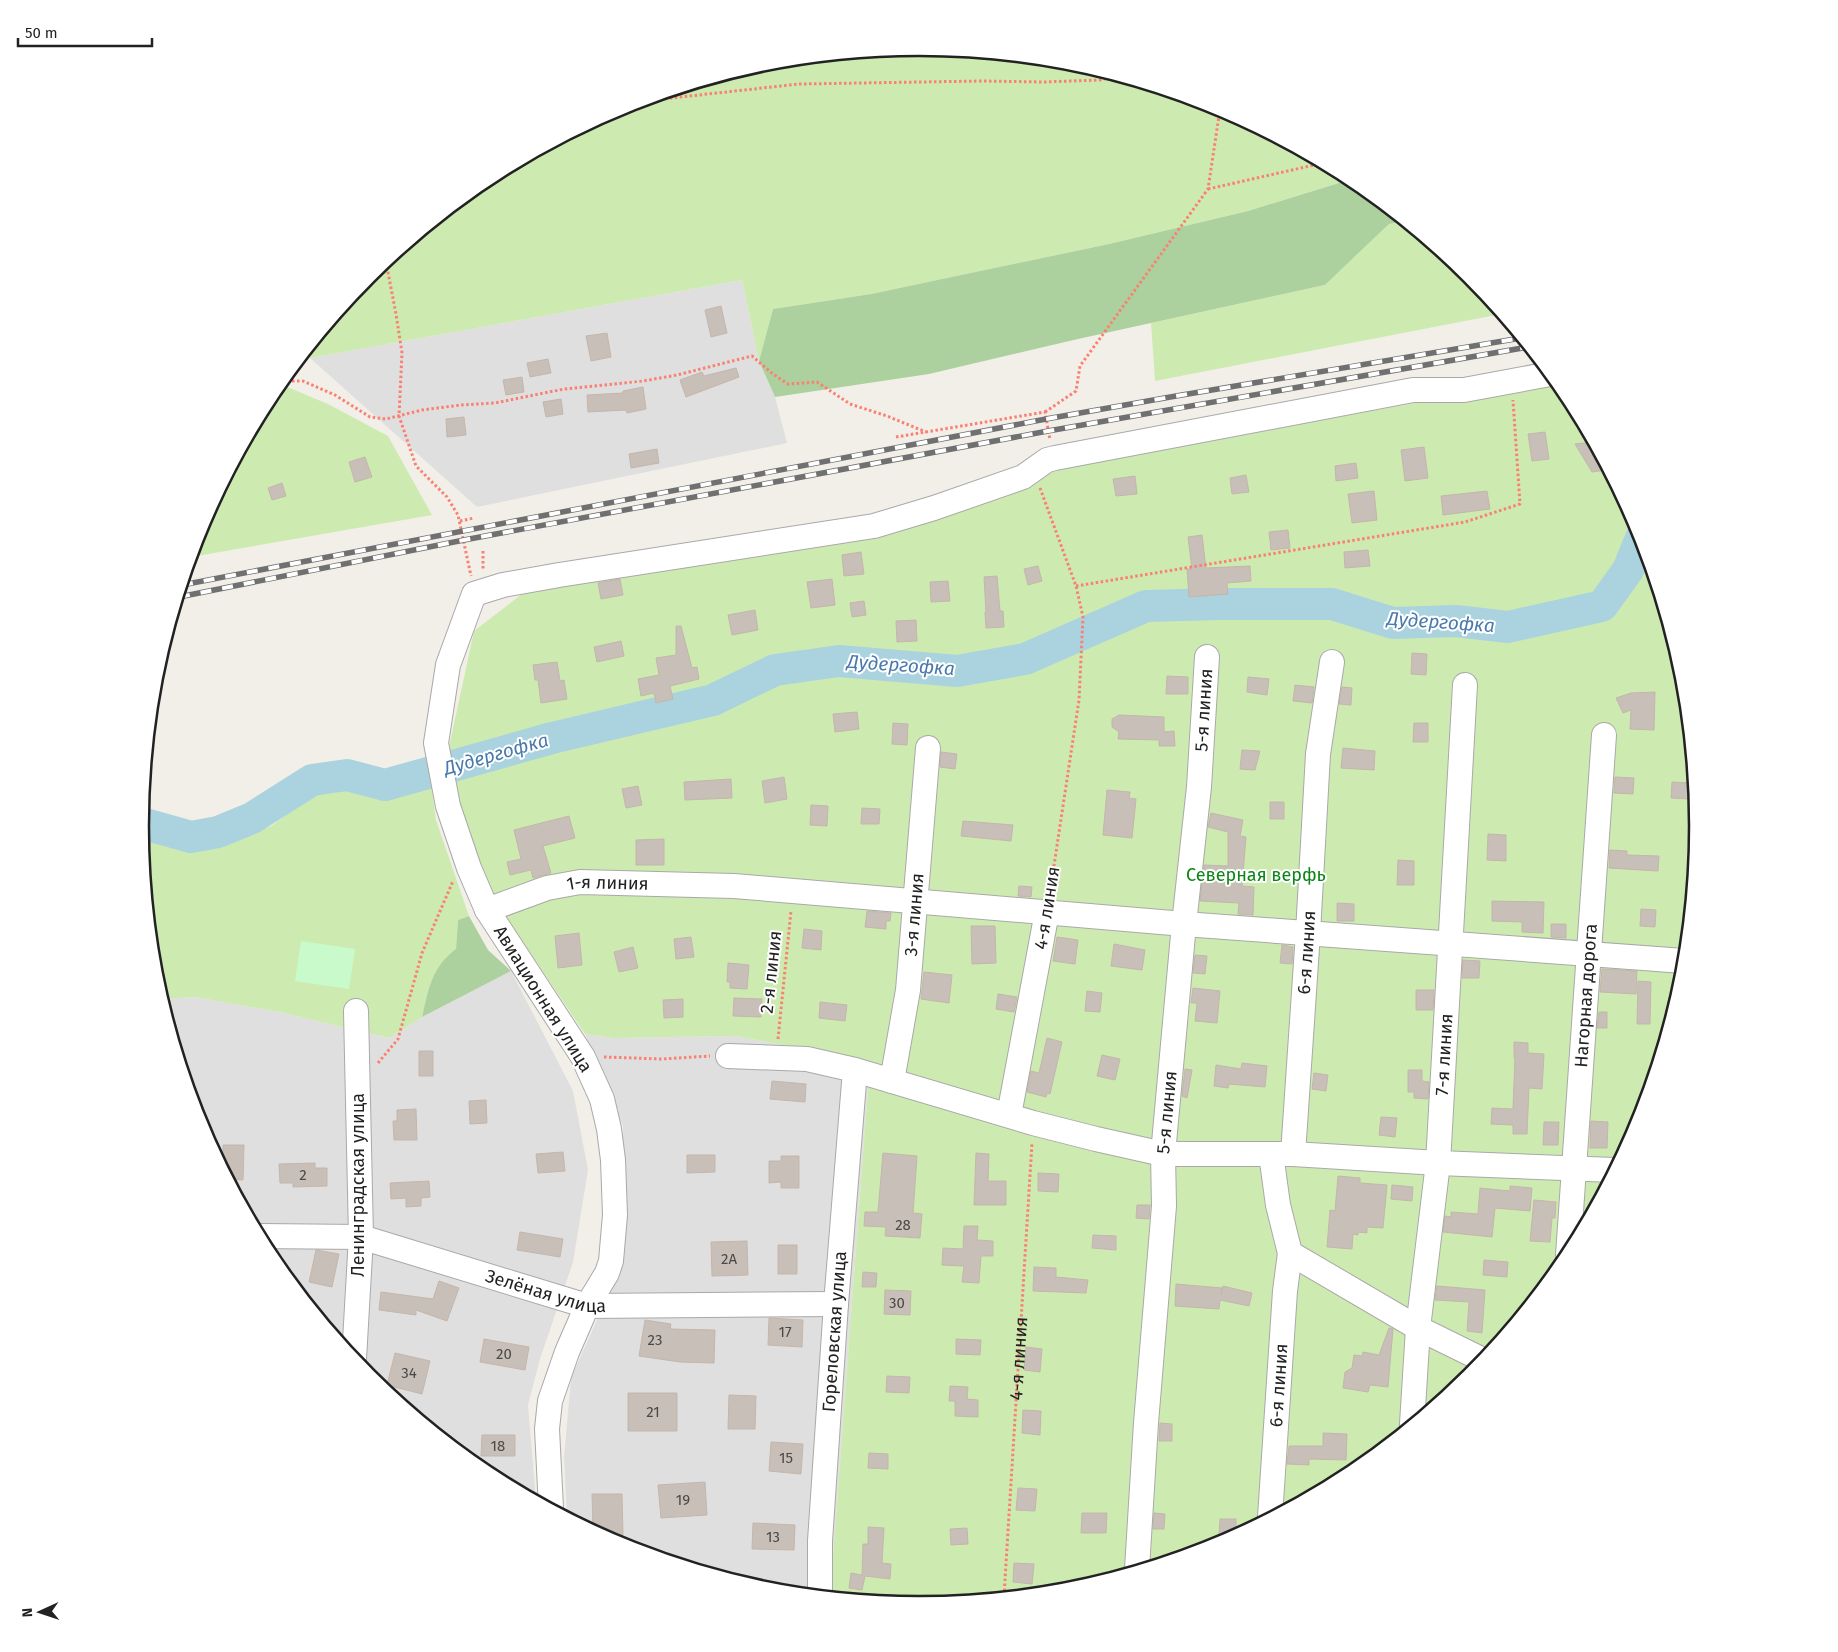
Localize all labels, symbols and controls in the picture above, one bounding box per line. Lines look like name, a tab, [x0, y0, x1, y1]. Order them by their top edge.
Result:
scale bar	[18, 15, 151, 47]
text: 50 m	[25, 24, 58, 42]
water label: Дудергофка	[1384, 607, 1496, 637]
water label: Дудергофка	[844, 650, 956, 680]
street label: 5-я линия	[1190, 668, 1217, 752]
water label: Дудергофка	[439, 728, 551, 780]
park label: Северная верфь	[1186, 864, 1326, 886]
street label: 4-я линия	[1030, 865, 1064, 951]
street label: 1-я линия	[565, 871, 649, 895]
street label: 3-я линия	[900, 872, 929, 957]
street label: 6-я линия	[1293, 910, 1320, 995]
street label: Авиационная улица	[489, 922, 597, 1076]
street label: Нагорная дорога	[1570, 923, 1602, 1068]
street label: 2-я линия	[756, 929, 786, 1015]
street label: 7-я линия	[1431, 1013, 1457, 1096]
street label: 5-я линия	[1152, 1070, 1182, 1155]
street label: Ленинградская улица	[347, 1093, 369, 1277]
house number: 2	[299, 1166, 307, 1184]
house number: 28	[895, 1216, 911, 1234]
house number: 2А	[721, 1250, 737, 1268]
street label: Гореловская улица	[818, 1250, 851, 1413]
street label: Зелёная улица	[483, 1265, 606, 1317]
house number: 30	[889, 1294, 905, 1312]
street label: 4-я линия	[1005, 1316, 1032, 1401]
house number: 17	[778, 1323, 792, 1341]
house number: 23	[648, 1331, 662, 1349]
street label: 6-я линия	[1265, 1343, 1292, 1428]
house number: 20	[496, 1345, 512, 1363]
house number: 34	[401, 1364, 417, 1382]
house number: 21	[646, 1403, 660, 1421]
house number: 18	[491, 1437, 505, 1455]
house number: 15	[779, 1449, 793, 1467]
house number: 19	[676, 1491, 690, 1509]
house number: 13	[766, 1528, 780, 1546]
north arrow	[15, 1587, 65, 1637]
text: N	[19, 1608, 36, 1618]

